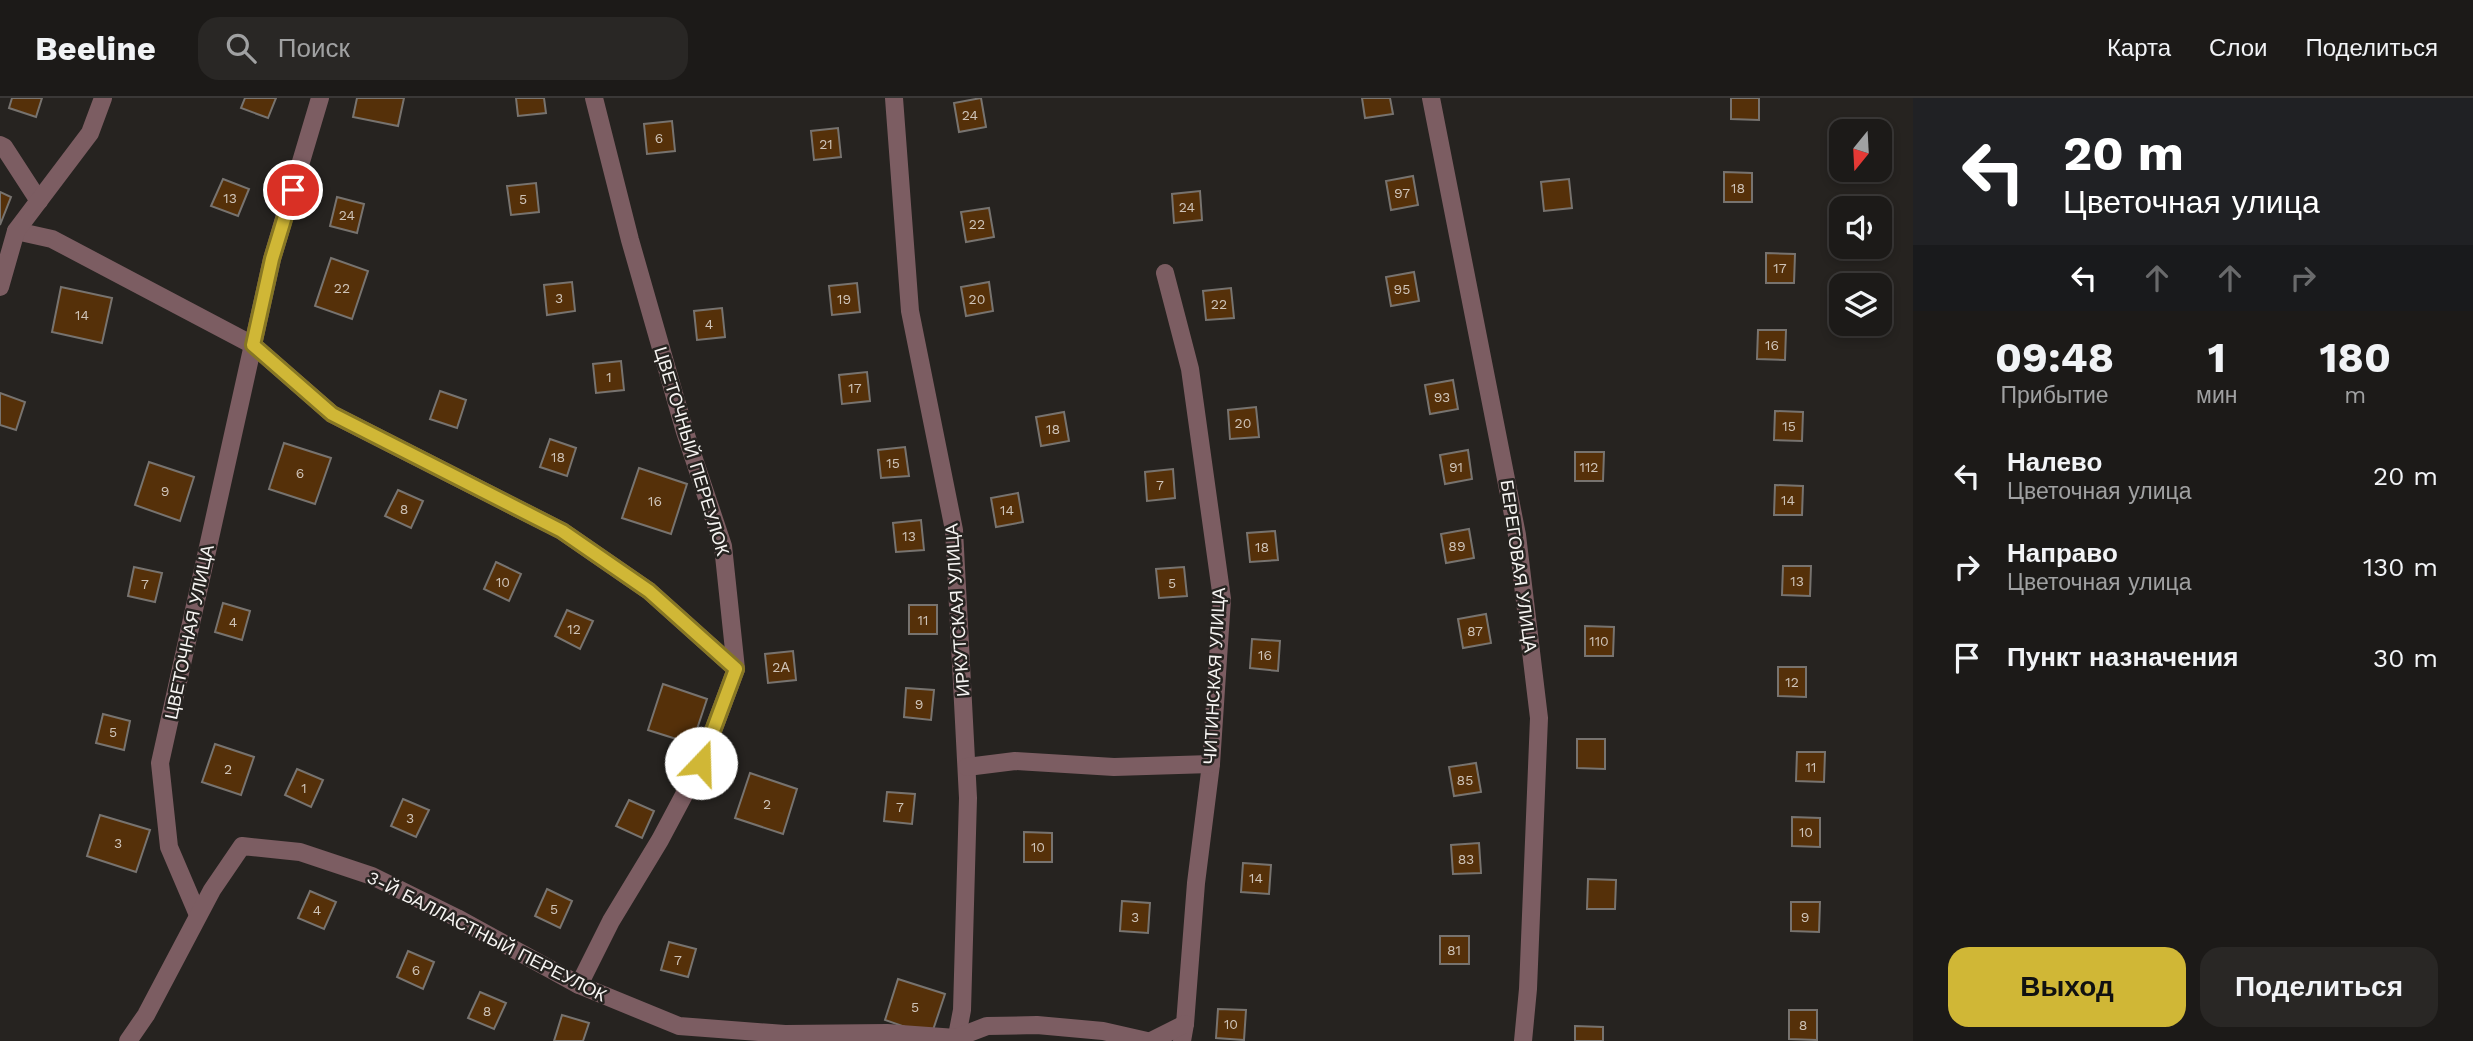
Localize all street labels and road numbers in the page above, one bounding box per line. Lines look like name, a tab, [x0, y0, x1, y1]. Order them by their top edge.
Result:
street label: ЦВЕТОЧНЫЙ ПЕРЕУЛОК	[650, 344, 734, 558]
street label: БЕРЕГОВАЯ УЛИЦА	[1496, 478, 1542, 654]
street label: ИРКУТСКАЯ УЛИЦА	[940, 523, 974, 697]
street label: ЦВЕТОЧНАЯ УЛИЦА	[160, 543, 218, 721]
street label: ЧИТИНСКАЯ УЛИЦА	[1199, 587, 1229, 765]
street label: 3-Й БАЛЛАСТНЫЙ ПЕРЕУЛОК	[364, 866, 610, 1006]

